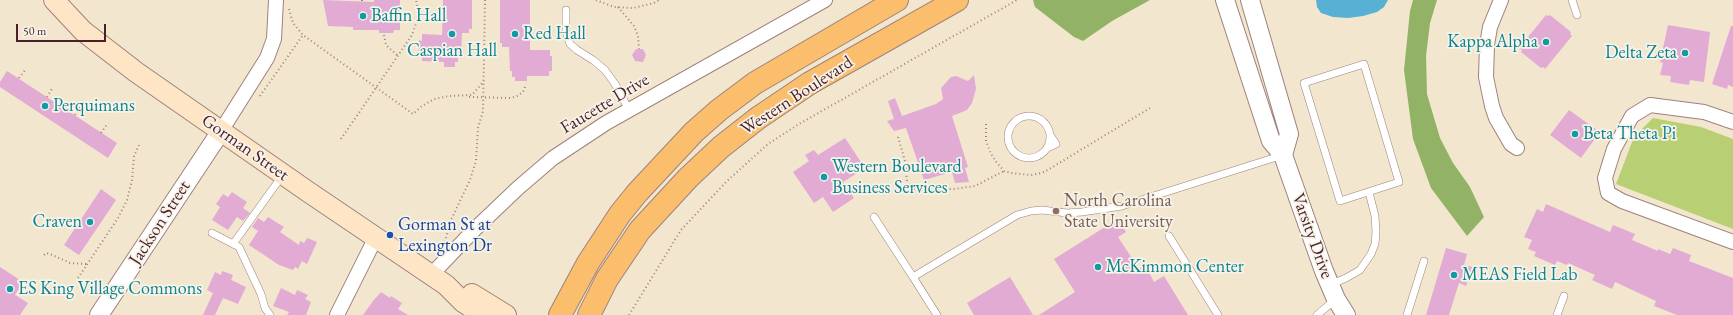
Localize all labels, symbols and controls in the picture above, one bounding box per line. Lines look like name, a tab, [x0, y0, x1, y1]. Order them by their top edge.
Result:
place label: Baffin Hall	[371, 5, 446, 27]
marker: Baffin Hall	[358, 11, 368, 21]
scale bar	[18, 16, 108, 42]
text: 50 m	[23, 23, 46, 39]
place label: Red Hall	[523, 23, 586, 45]
marker: Caspian Hall	[447, 29, 457, 39]
marker: Red Hall	[510, 29, 520, 39]
place label: Kappa Alpha	[1447, 31, 1538, 53]
marker: Kappa Alpha	[1541, 37, 1551, 47]
place label: Caspian Hall	[407, 40, 497, 62]
place label: Delta Zeta	[1605, 42, 1677, 64]
marker: Delta Zeta	[1680, 48, 1690, 58]
street label: Western Boulevard	[737, 52, 857, 140]
street label: Faucette Drive	[557, 69, 653, 139]
place label: Perquimans	[53, 95, 135, 117]
marker: Perquimans	[40, 101, 50, 111]
street label: Gorman Street	[197, 110, 293, 186]
place label: Beta Theta Pi	[1583, 123, 1676, 145]
marker: Beta Theta Pi	[1570, 129, 1580, 139]
place label: Western Boulevard Business Services	[832, 156, 962, 198]
marker: Western Boulevard Business Services	[819, 172, 829, 182]
street label: Jackson Street	[125, 177, 195, 269]
place label: North Carolina State University	[1064, 190, 1173, 232]
street label: Varsity Drive	[1287, 190, 1337, 282]
marker: North Carolina State University	[1051, 206, 1061, 216]
place label: Craven	[32, 211, 82, 233]
place label: Gorman St at Lexington Dr	[398, 214, 492, 256]
marker: Craven	[85, 217, 95, 227]
marker: Gorman St at Lexington Dr	[385, 230, 395, 240]
place label: McKimmon Center	[1106, 256, 1244, 278]
marker: McKimmon Center	[1093, 262, 1103, 272]
place label: MEAS Field Lab	[1462, 264, 1577, 286]
marker: MEAS Field Lab	[1449, 270, 1459, 280]
place label: ES King Village Commons	[18, 278, 202, 300]
marker: ES King Village Commons	[5, 284, 15, 294]

